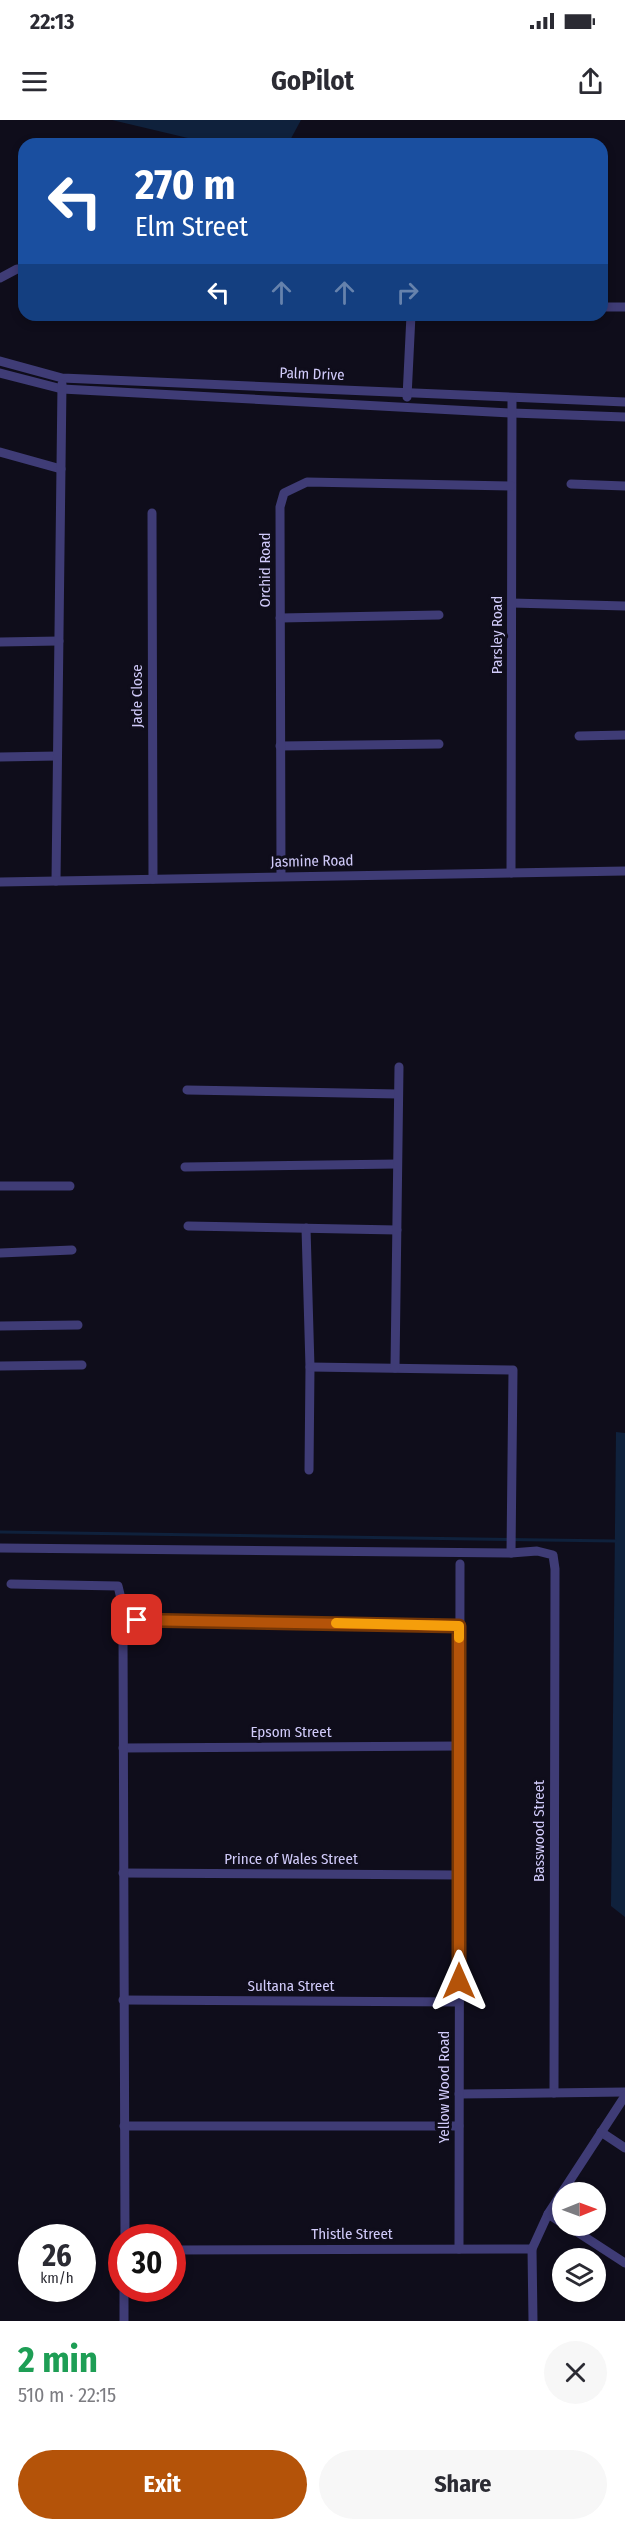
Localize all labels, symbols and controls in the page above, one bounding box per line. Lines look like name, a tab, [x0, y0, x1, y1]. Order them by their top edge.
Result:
text: 22:13	[30, 8, 74, 35]
icon: menu	[18, 65, 51, 98]
text: GoPilot	[271, 65, 354, 97]
icon: share	[574, 65, 607, 98]
text: 270 m	[135, 160, 235, 210]
icon: left	[36, 162, 114, 240]
text: Elm Street	[135, 211, 248, 243]
icon: left	[202, 276, 235, 309]
icon: ahead	[265, 276, 298, 309]
icon: ahead	[328, 276, 361, 309]
icon: right	[391, 276, 424, 309]
street label: Palm Drive	[279, 364, 345, 384]
street label: Orchid Road	[256, 532, 274, 608]
street label: Parsley Road	[488, 596, 506, 674]
street label: Jade Close	[128, 664, 146, 728]
street label: Jasmine Road	[270, 851, 354, 871]
pin	[111, 1594, 162, 1645]
icon: arrive	[120, 1603, 153, 1636]
street label: Epsom Street	[250, 1723, 332, 1741]
street label: Basswood Street	[530, 1780, 548, 1882]
street label: Prince of Wales Street	[224, 1850, 358, 1868]
position arrow	[427, 1949, 491, 2013]
street label: Sultana Street	[247, 1977, 335, 1995]
street label: Yellow Wood Road	[435, 2031, 453, 2143]
north arrow	[552, 2182, 606, 2236]
map controls	[552, 2182, 606, 2302]
speed limit sign: 30	[108, 2224, 186, 2302]
street label: Thistle Street	[311, 2225, 393, 2243]
text: 26	[42, 2238, 72, 2274]
button: layers	[552, 2248, 606, 2302]
text: km/h	[40, 2269, 74, 2287]
text: 2 min	[18, 2338, 98, 2382]
button: close	[544, 2341, 607, 2404]
text: 510 m · 22:15	[18, 2383, 116, 2407]
button: Exit	[18, 2450, 307, 2519]
button: Share	[319, 2450, 607, 2519]

